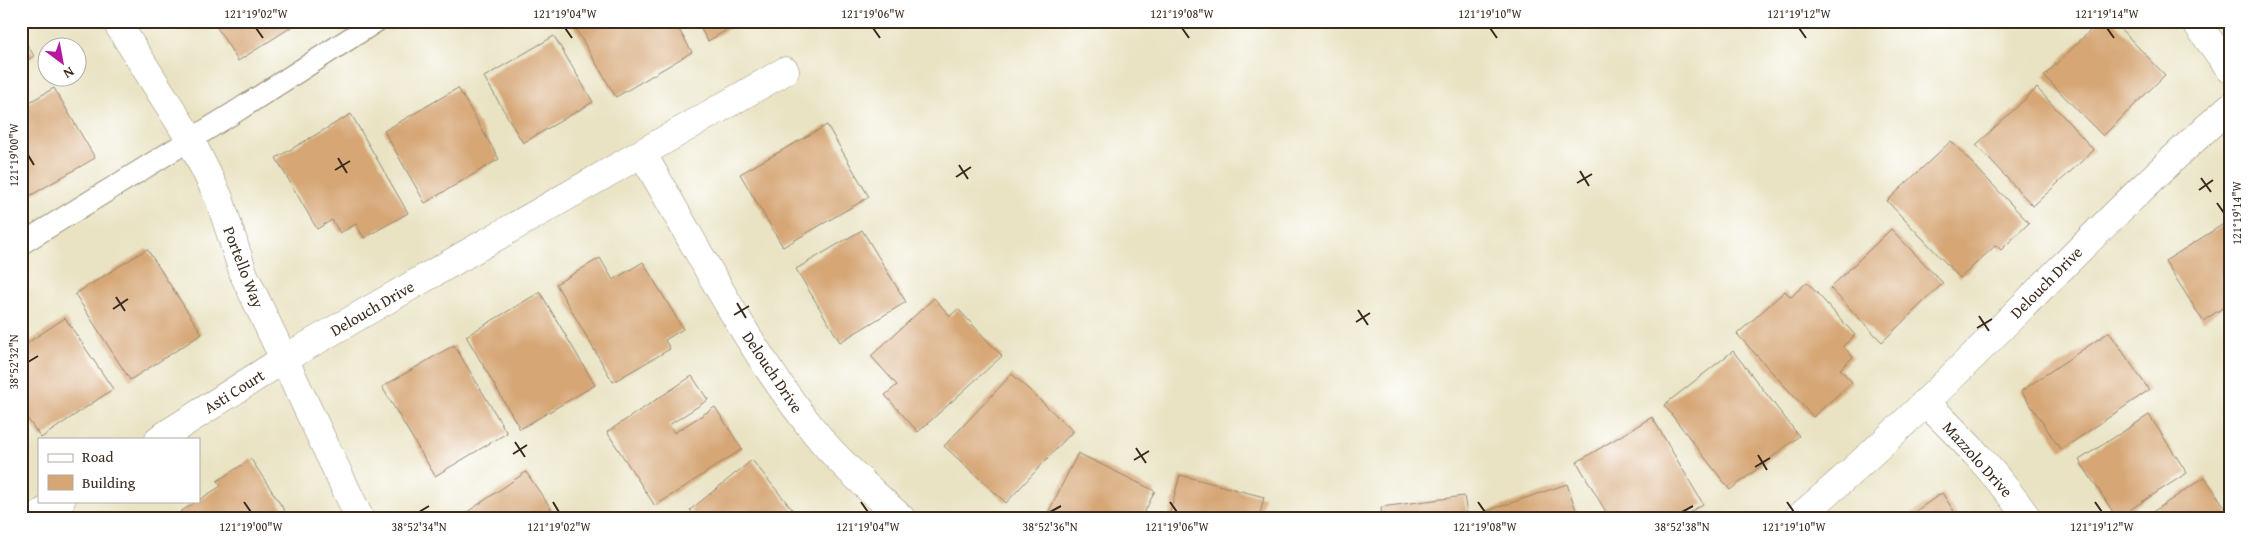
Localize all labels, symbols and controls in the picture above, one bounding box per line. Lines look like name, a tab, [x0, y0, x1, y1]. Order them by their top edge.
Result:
text: 121°19'02"W	[224, 5, 288, 22]
text: 121°19'04"W	[533, 5, 597, 22]
text: 121°19'06"W	[841, 5, 905, 22]
text: 121°19'08"W	[1150, 5, 1214, 22]
text: 121°19'10"W	[1458, 5, 1522, 22]
text: 121°19'12"W	[1767, 5, 1831, 22]
text: 121°19'14"W	[2075, 5, 2139, 22]
north arrow	[38, 38, 88, 88]
text: N	[59, 62, 78, 84]
text: 121°19'00"W	[5, 123, 22, 187]
text: 121°19'14"W	[2228, 181, 2245, 245]
street label: Portello Way	[217, 223, 271, 311]
street label: Delouch Drive	[2004, 240, 2088, 324]
street label: Delouch Drive	[325, 274, 419, 342]
street label: Delouch Drive	[737, 326, 809, 418]
text: 38°52'32"N	[5, 334, 22, 390]
street label: Asti Court	[199, 363, 269, 419]
street label: Mazzolo Drive	[1937, 416, 2019, 502]
legend	[38, 438, 200, 502]
text: Road	[82, 446, 113, 467]
text: Building	[82, 472, 136, 493]
text: 121°19'00"W	[219, 518, 283, 535]
text: 38°52'34"N	[391, 518, 447, 535]
text: 121°19'02"W	[527, 518, 591, 535]
text: 121°19'04"W	[836, 518, 900, 535]
text: 38°52'36"N	[1022, 518, 1078, 535]
text: 121°19'06"W	[1145, 518, 1209, 535]
text: 121°19'08"W	[1453, 518, 1517, 535]
text: 38°52'38"N	[1654, 518, 1710, 535]
text: 121°19'10"W	[1762, 518, 1826, 535]
text: 121°19'12"W	[2070, 518, 2134, 535]

